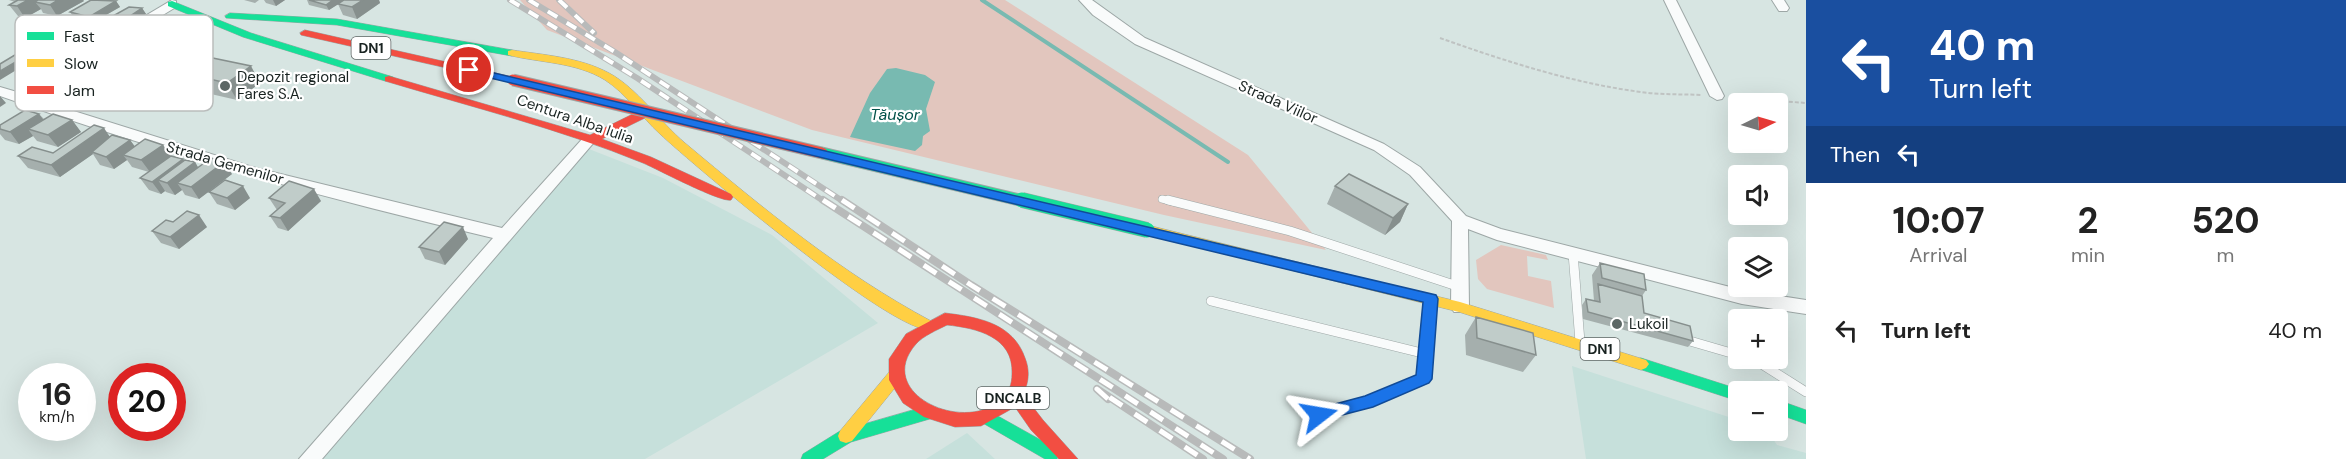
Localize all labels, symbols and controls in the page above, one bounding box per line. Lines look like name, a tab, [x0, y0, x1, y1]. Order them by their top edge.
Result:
legend	[15, 15, 213, 111]
text: 40 m	[1929, 18, 2035, 73]
icon: left	[1830, 24, 1908, 102]
text: Fast	[64, 26, 95, 47]
road number: DN1	[352, 37, 391, 59]
pin	[443, 44, 494, 95]
text: Slow	[64, 53, 98, 74]
icon: arrive	[452, 53, 485, 86]
place label: Depozit regional Fares S.A.	[237, 67, 349, 104]
text: Turn left	[1929, 71, 2032, 106]
street label: Strada Viilor	[1235, 76, 1321, 129]
marker: Depozit regional Fares S.A.	[218, 79, 232, 93]
text: Jam	[64, 80, 95, 101]
street label: Centura Alba Iulia	[514, 90, 636, 148]
north arrow	[1728, 93, 1788, 153]
map controls	[1728, 93, 1788, 441]
water label: Tăușor	[870, 104, 921, 125]
street label: Strada Gemenilor	[164, 137, 287, 189]
icon: left	[1892, 138, 1925, 171]
text: Then	[1830, 140, 1880, 169]
button: sound	[1728, 165, 1788, 225]
text: 10:07	[1892, 197, 1984, 244]
text: 2	[2078, 197, 2098, 244]
text: 520	[2191, 197, 2260, 244]
button: layers	[1728, 237, 1788, 297]
text: Arrival	[1909, 242, 1968, 268]
text: min	[2071, 242, 2105, 268]
text: m	[2217, 242, 2234, 268]
button: +	[1728, 309, 1788, 369]
place label: Lukoil	[1629, 314, 1668, 334]
icon: left	[1830, 314, 1863, 347]
text: Turn left	[1881, 316, 1971, 345]
text: 40 m	[2268, 316, 2322, 345]
marker: Lukoil	[1610, 317, 1624, 331]
road number: DN1	[1580, 338, 1620, 360]
speed limit sign: 20	[108, 363, 186, 441]
text: 16	[42, 375, 72, 414]
button: −	[1728, 381, 1788, 441]
position arrow	[1287, 383, 1351, 447]
road number: DNCALB	[977, 387, 1049, 409]
text: km/h	[39, 407, 75, 427]

